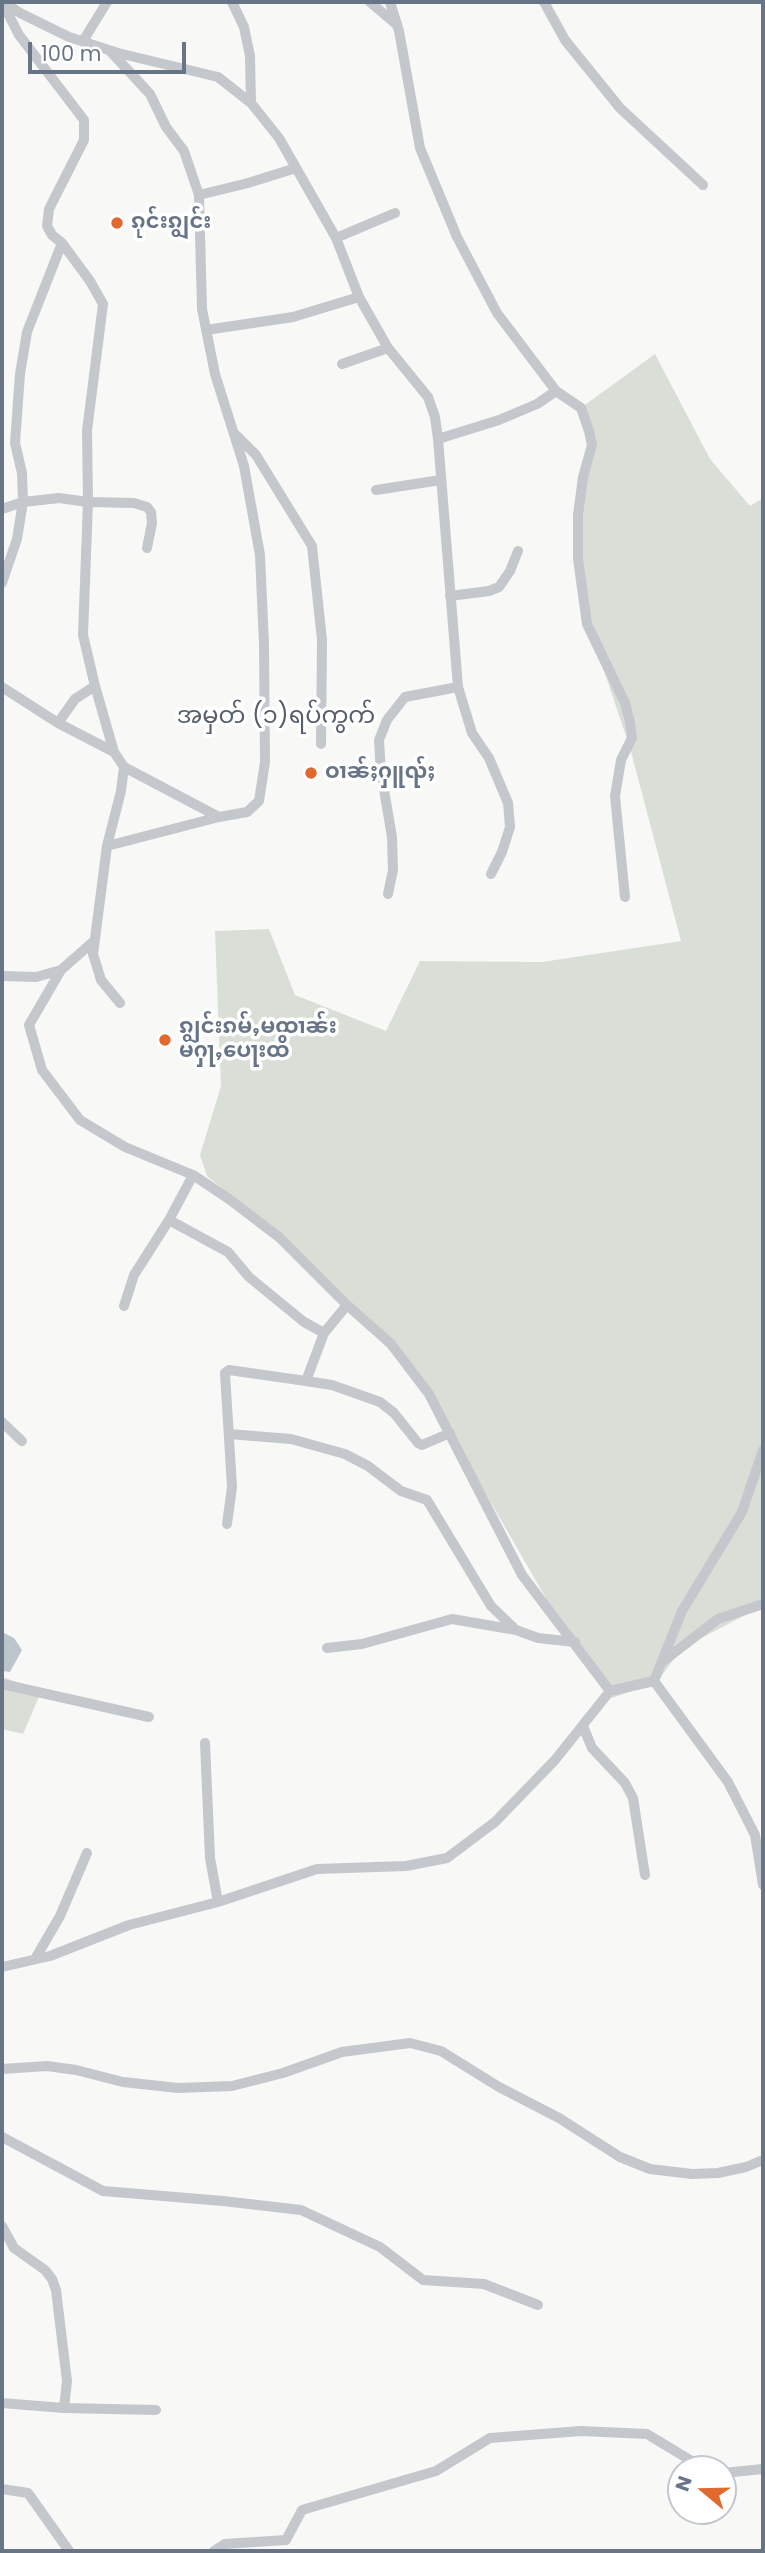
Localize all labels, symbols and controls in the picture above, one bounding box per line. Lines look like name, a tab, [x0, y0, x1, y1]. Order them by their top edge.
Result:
scale bar	[32, 28, 189, 72]
text: 100 m	[41, 39, 101, 68]
place label: ၵုင်းၵျွင်း	[131, 210, 211, 236]
marker: ၵုင်းၵျွင်း	[109, 215, 125, 231]
district label: အမှတ် (၁)ရပ်ကွက်	[177, 703, 375, 731]
place label: ဝၢၼ်ႈႁူၺ်ႈ	[325, 760, 435, 786]
marker: ဝၢၼ်ႈႁူၺ်ႈ	[303, 765, 319, 781]
place label: ၵျွင်းၵမ်ႇမထၢၼ်း မႁႃႇပေႃးထိ	[179, 1015, 337, 1065]
marker: ၵျွင်းၵမ်ႇမထၢၼ်း မႁႃႇပေႃးထိ	[157, 1032, 173, 1048]
north arrow	[667, 2455, 737, 2525]
text: N	[668, 2473, 699, 2495]

